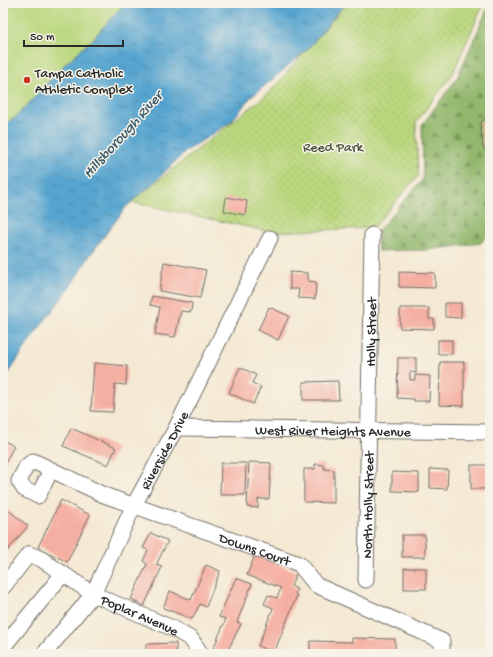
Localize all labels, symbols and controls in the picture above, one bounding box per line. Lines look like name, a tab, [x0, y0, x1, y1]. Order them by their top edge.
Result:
scale bar	[24, 22, 123, 48]
text: 50 m	[30, 31, 55, 45]
place label: Tampa Catholic Athletic Complex	[34, 66, 134, 99]
marker: Tampa Catholic Athletic Complex	[22, 75, 32, 85]
water label: Hillsborough River	[80, 86, 169, 182]
park label: Reed Park	[303, 140, 365, 157]
street label: Holly Street	[364, 296, 382, 367]
street label: Riverside Drive	[138, 409, 194, 493]
street label: West River Heights Avenue	[255, 423, 412, 442]
street label: North Holly Street	[360, 450, 379, 559]
street label: Downs Court	[215, 530, 293, 572]
street label: Poplar Avenue	[97, 592, 182, 641]

